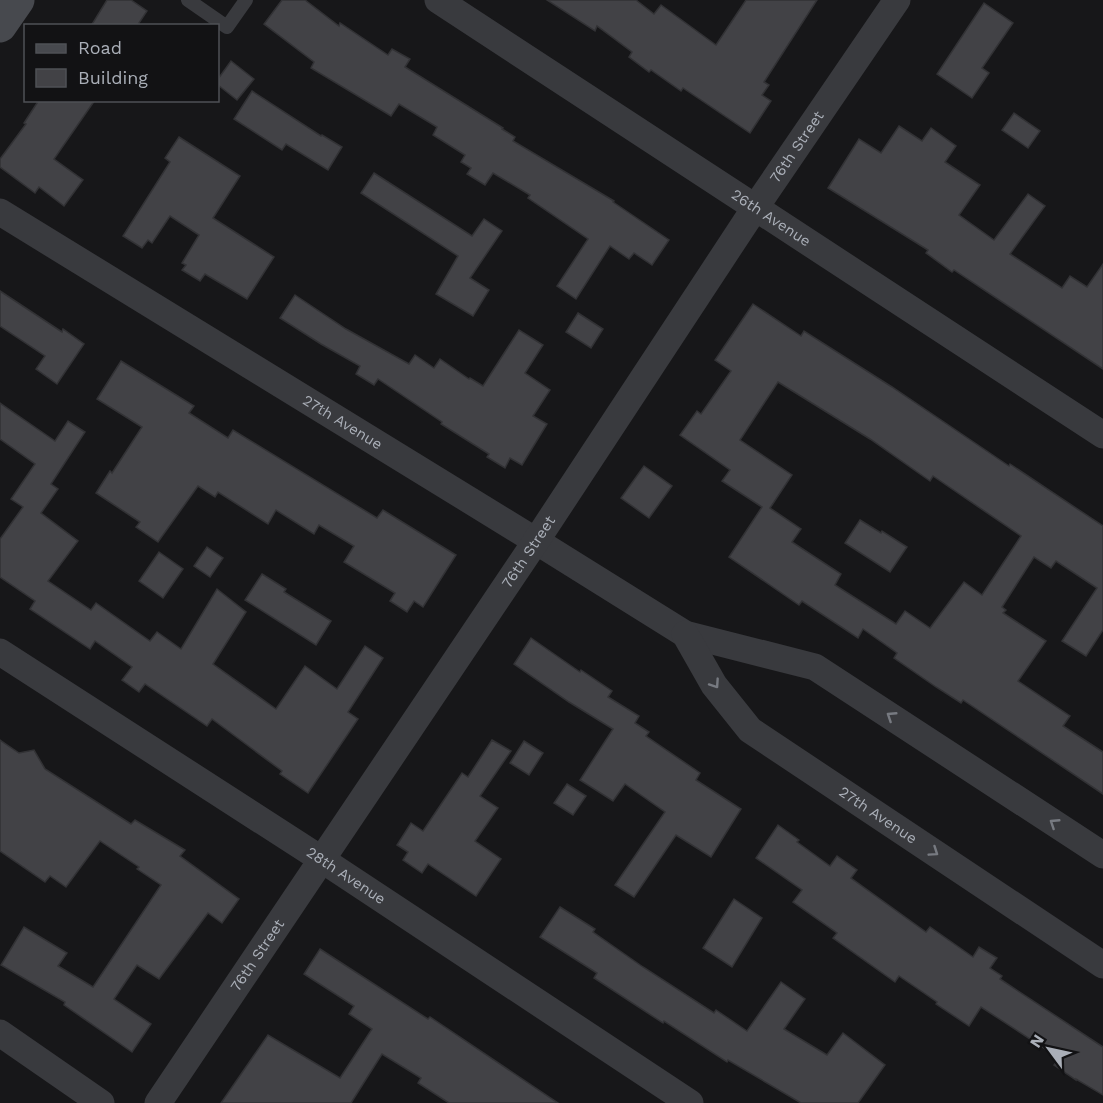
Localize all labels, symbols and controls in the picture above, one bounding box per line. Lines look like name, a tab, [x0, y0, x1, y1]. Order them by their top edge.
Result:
legend	[24, 24, 219, 102]
text: Road	[78, 37, 122, 58]
text: Building	[78, 67, 148, 88]
street label: 76th Street	[766, 107, 828, 186]
street label: 26th Avenue	[728, 185, 814, 250]
street label: 27th Avenue	[300, 391, 386, 454]
street label: 76th Street	[498, 512, 559, 592]
one-way arrow	[708, 677, 719, 688]
one-way arrow	[887, 712, 897, 724]
street label: 27th Avenue	[835, 783, 920, 848]
one-way arrow	[1050, 819, 1061, 830]
street label: 28th Avenue	[303, 843, 389, 908]
one-way arrow	[928, 845, 938, 857]
street label: 76th Street	[227, 915, 288, 995]
north arrow	[1019, 1019, 1079, 1079]
text: N	[1026, 1031, 1048, 1051]

